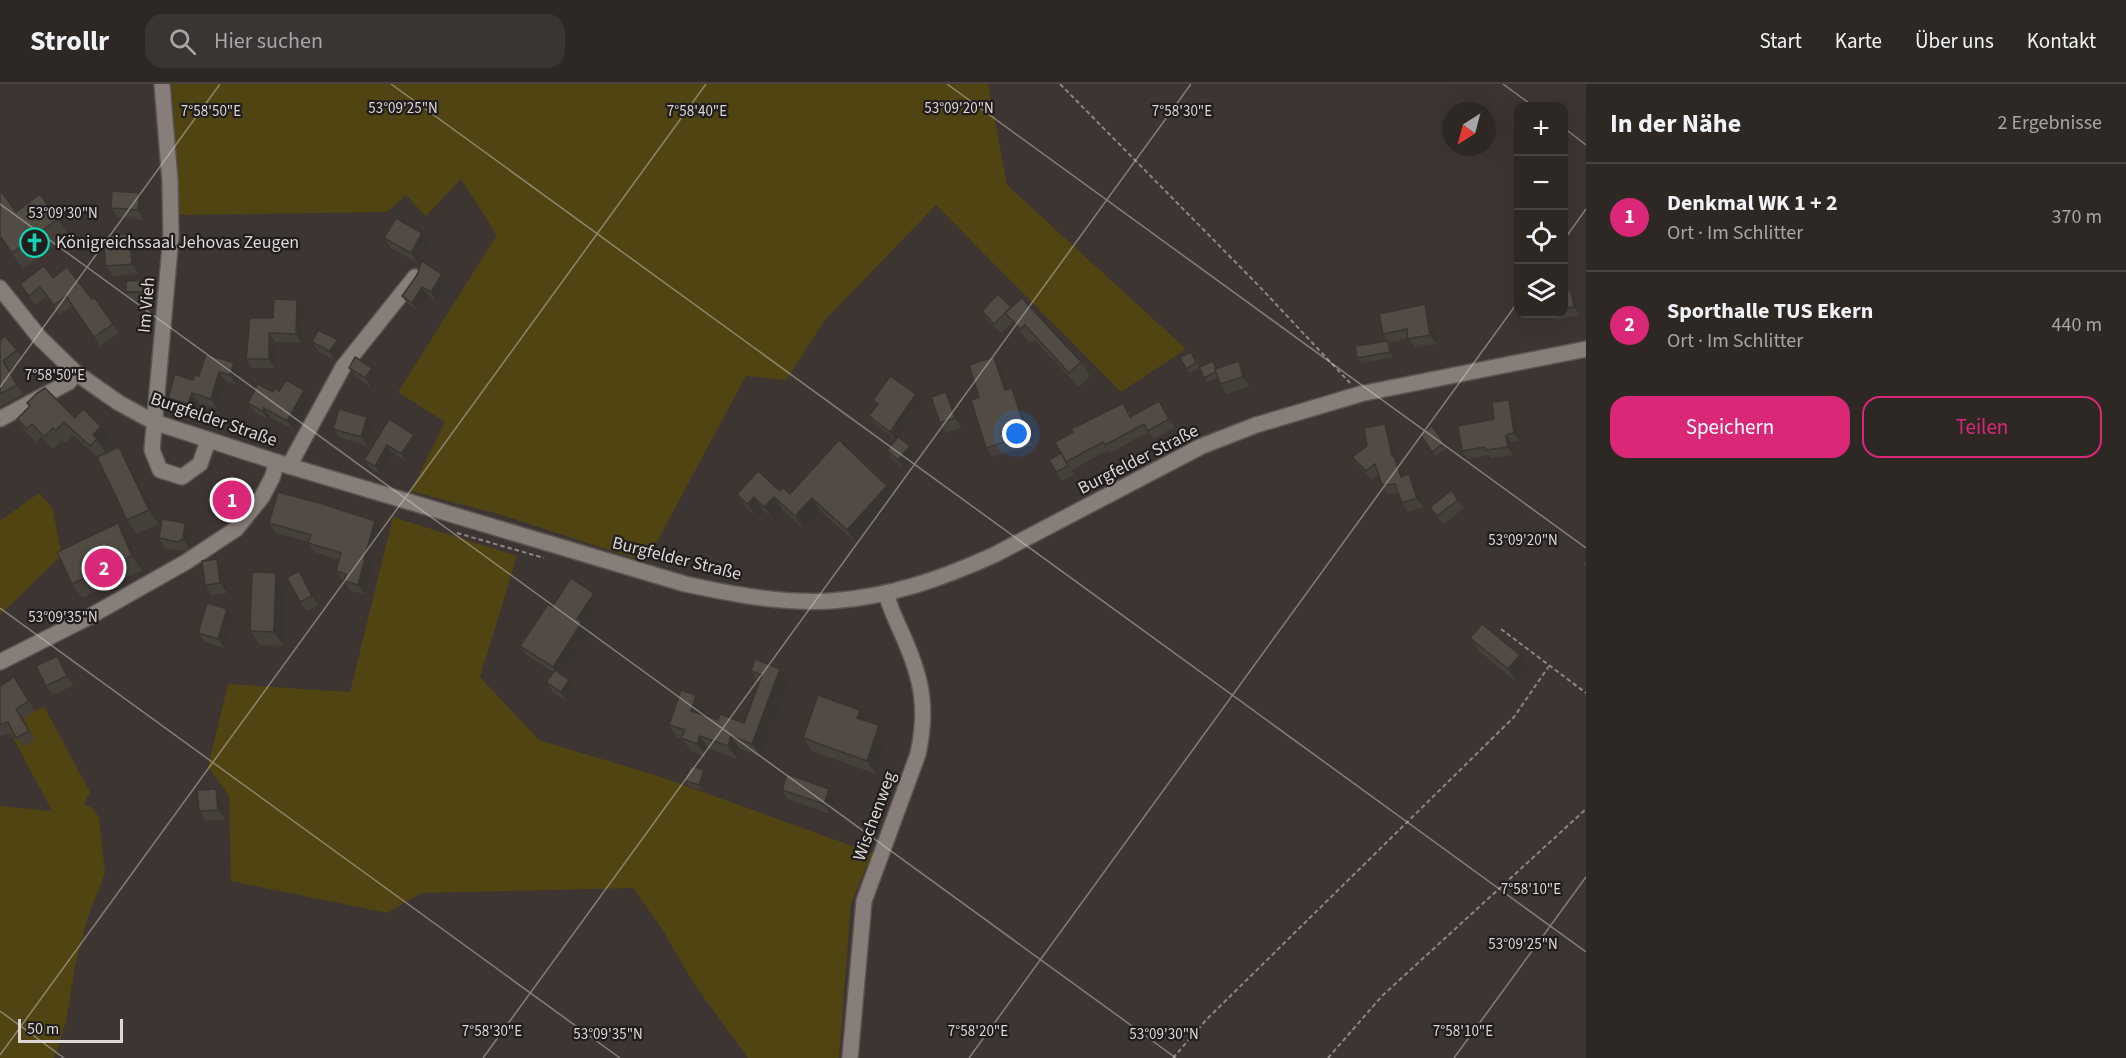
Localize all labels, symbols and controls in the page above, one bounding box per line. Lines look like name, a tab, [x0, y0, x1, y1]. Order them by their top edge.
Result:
search box	[145, 14, 565, 68]
text: Strollr	[30, 21, 109, 61]
icon: search	[166, 25, 199, 58]
text: Hier suchen	[214, 25, 323, 57]
text: Start	[1759, 26, 1802, 56]
text: Karte	[1835, 26, 1882, 56]
text: Über uns	[1915, 26, 1994, 56]
text: Kontakt	[2027, 26, 2096, 56]
text: 53°09'25"N	[368, 98, 438, 119]
text: 53°09'20"N	[924, 98, 994, 119]
text: 7°58'50"E	[181, 101, 241, 122]
text: 7°58'40"E	[667, 101, 727, 122]
text: 7°58'30"E	[1152, 101, 1212, 122]
north arrow	[1442, 102, 1496, 156]
map controls	[1514, 102, 1568, 318]
button: +	[1514, 102, 1568, 156]
text: In der Nähe	[1610, 105, 1741, 142]
text: 2 Ergebnisse	[1997, 109, 2102, 137]
button: −	[1514, 156, 1568, 210]
text: Denkmal WK 1 + 2	[1667, 187, 1838, 219]
text: 53°09'30"N	[28, 203, 98, 224]
text: 1	[1624, 203, 1635, 231]
text: 370 m	[2052, 203, 2102, 231]
button: locate	[1514, 210, 1568, 264]
text: Ort · Im Schlitter	[1667, 219, 1803, 247]
church icon: Königreichssaal Jehovas Zeugen	[19, 226, 51, 258]
place label: Königreichssaal Jehovas Zeugen	[56, 230, 299, 255]
button: layers	[1514, 264, 1568, 318]
street label: Im Vieh	[132, 276, 161, 334]
text: Sporthalle TUS Ekern	[1667, 295, 1873, 327]
text: 2	[1624, 311, 1635, 339]
text: 440 m	[2052, 311, 2102, 339]
text: Ort · Im Schlitter	[1667, 327, 1803, 355]
text: 7°58'50"E	[25, 365, 85, 386]
street label: Burgfelder Straße	[147, 386, 281, 453]
button: Speichern	[1610, 396, 1850, 458]
button: Teilen	[1862, 396, 2102, 458]
street label: Burgfelder Straße	[1074, 418, 1203, 501]
your location	[1002, 419, 1031, 448]
pin: 1	[212, 478, 252, 522]
street label: Burgfelder Straße	[610, 530, 744, 587]
text: 53°09'20"N	[1488, 530, 1558, 551]
pin: 2	[84, 546, 124, 590]
text: 53°09'35"N	[28, 607, 98, 628]
street label: Wischenweg	[847, 768, 902, 864]
text: 7°58'10"E	[1501, 879, 1561, 900]
text: 53°09'25"N	[1488, 934, 1558, 955]
scale bar	[18, 1016, 123, 1044]
text: 50 m	[27, 1018, 59, 1040]
text: 7°58'30"E	[462, 1021, 522, 1042]
text: 7°58'20"E	[948, 1021, 1008, 1042]
text: 7°58'10"E	[1433, 1021, 1493, 1042]
text: 53°09'35"N	[573, 1024, 643, 1045]
text: 53°09'30"N	[1129, 1024, 1199, 1045]

